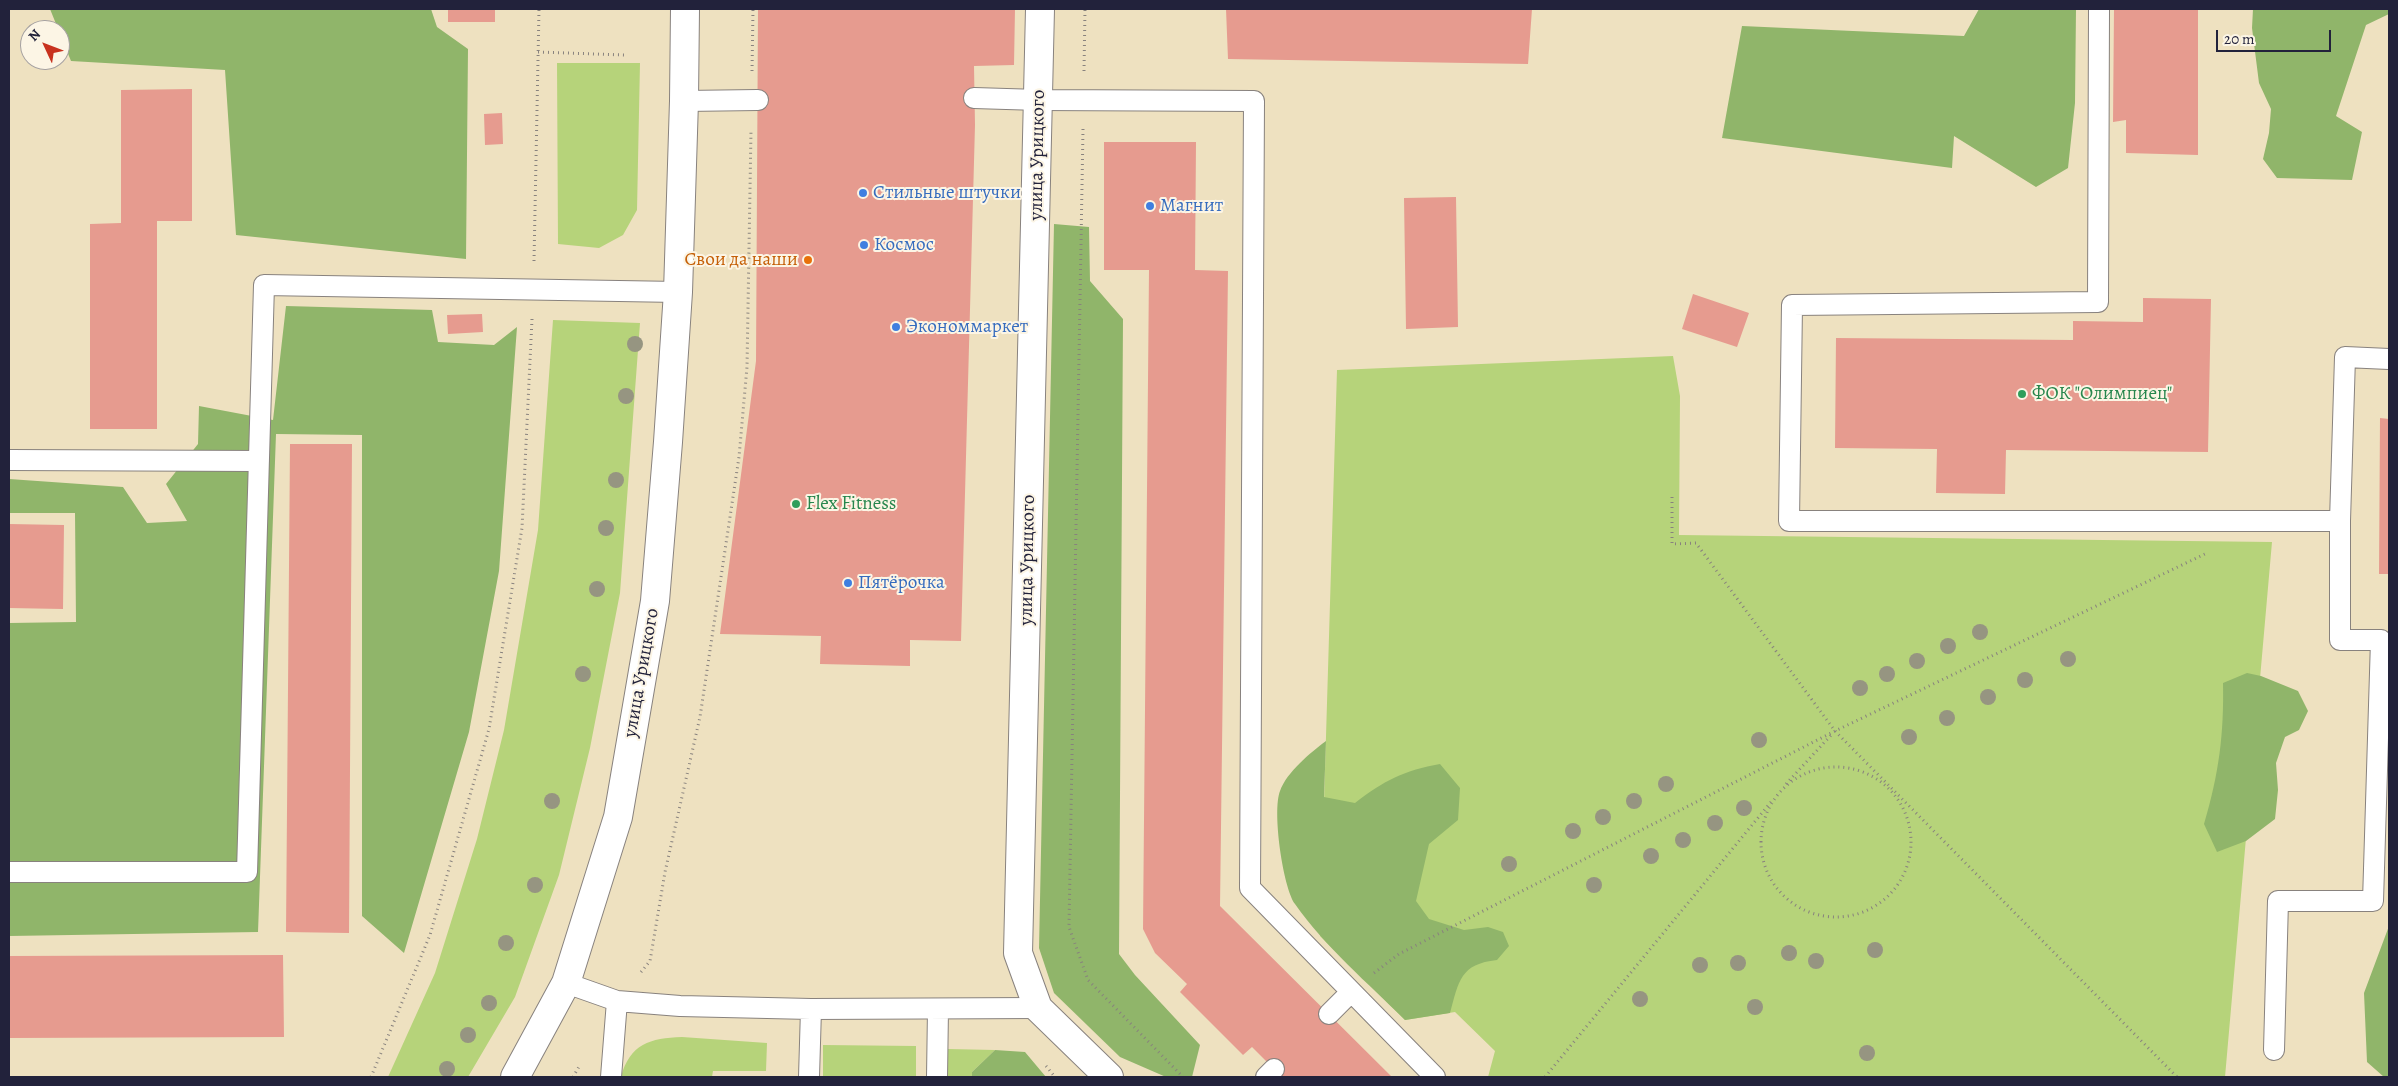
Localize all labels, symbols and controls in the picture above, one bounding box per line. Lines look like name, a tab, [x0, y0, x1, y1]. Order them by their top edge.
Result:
north arrow	[20, 20, 70, 70]
scale bar	[2218, 20, 2333, 52]
text: N	[24, 25, 45, 45]
text: 20 m	[2224, 29, 2255, 49]
street label: улица Урицкого	[1025, 89, 1051, 221]
place label: Стильные штучки	[873, 182, 1021, 204]
marker: Стильные штучки	[857, 187, 869, 199]
place label: Магнит	[1160, 195, 1223, 217]
marker: Магнит	[1144, 200, 1156, 212]
place label: Космос	[874, 234, 934, 256]
marker: Космос	[858, 239, 870, 251]
place label: Свои да наши	[685, 249, 798, 271]
marker: Свои да наши	[802, 254, 814, 266]
place label: Экономмаркет	[906, 316, 1028, 338]
marker: Экономмаркет	[890, 321, 902, 333]
place label: ФОК "Олимпиец"	[2032, 383, 2172, 405]
marker: ФОК "Олимпиец"	[2016, 388, 2028, 400]
place label: Flex Fitness	[806, 493, 896, 515]
street label: улица Урицкого	[1015, 494, 1041, 626]
marker: Flex Fitness	[790, 498, 802, 510]
place label: Пятёрочка	[858, 572, 945, 594]
marker: Пятёрочка	[842, 577, 854, 589]
street label: улица Урицкого	[619, 607, 665, 739]

